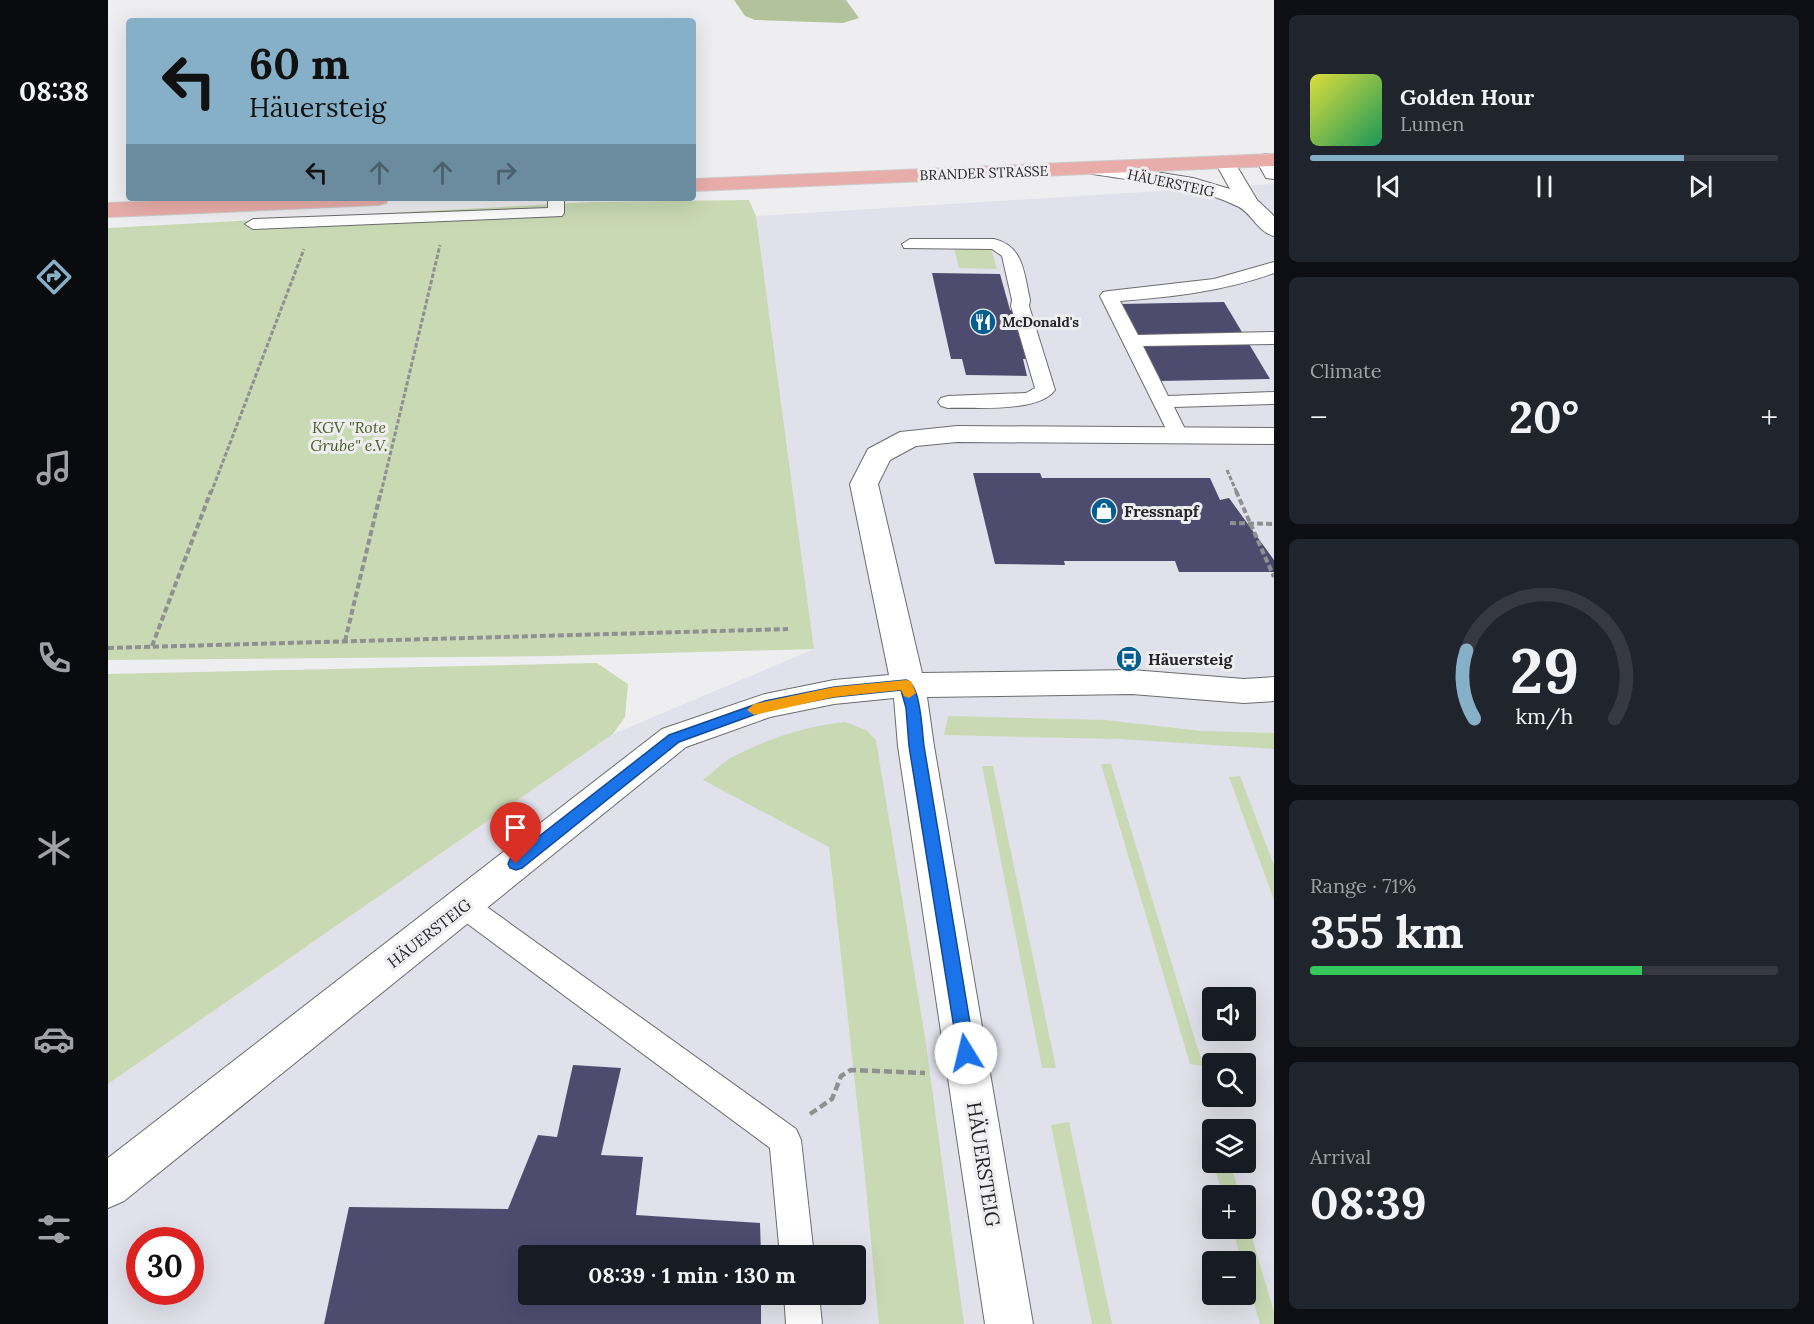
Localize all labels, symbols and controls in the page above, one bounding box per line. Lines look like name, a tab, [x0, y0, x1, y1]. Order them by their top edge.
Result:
text: 60 m	[249, 37, 350, 91]
icon: left	[150, 42, 228, 120]
text: 08:38	[19, 74, 89, 108]
text: Golden Hour	[1400, 83, 1534, 111]
text: Häuersteig	[249, 90, 386, 124]
text: Lumen	[1400, 111, 1464, 136]
icon: left	[300, 156, 333, 189]
icon: ahead	[363, 156, 396, 189]
icon: ahead	[426, 156, 459, 189]
icon: right	[489, 156, 522, 189]
street label: BRANDER STRASSE	[919, 162, 1049, 184]
street label: HÄUERSTEIG	[1126, 165, 1216, 201]
icon: previous	[1372, 170, 1405, 203]
icon: pause	[1528, 170, 1561, 203]
icon: next	[1684, 170, 1717, 203]
icon: directions	[33, 256, 75, 298]
restaurant icon: McDonald's	[968, 307, 998, 337]
place label: McDonald's	[1002, 313, 1079, 331]
text: Climate	[1310, 358, 1382, 383]
text: 20°	[1509, 388, 1579, 445]
text: −	[1310, 396, 1328, 438]
text: +	[1760, 396, 1778, 438]
park label: KGV "Rote Grube" e.V.	[310, 417, 388, 455]
icon: music	[33, 447, 75, 489]
shop icon: Fressnapf	[1089, 496, 1119, 526]
place label: Fressnapf	[1124, 501, 1200, 521]
text: 29	[1509, 630, 1579, 710]
icon: phone	[33, 637, 75, 679]
bus stop icon: Häuersteig	[1114, 644, 1144, 674]
place label: Häuersteig	[1148, 649, 1233, 669]
text: km/h	[1515, 702, 1573, 730]
pin	[490, 802, 541, 864]
icon: arrive	[499, 811, 532, 844]
icon: climate	[33, 827, 75, 869]
text: Range · 71%	[1310, 873, 1416, 898]
street label: HÄUERSTEIG	[383, 894, 475, 972]
text: 355 km	[1310, 903, 1464, 960]
map controls	[1202, 987, 1256, 1305]
button: sound	[1202, 987, 1256, 1041]
icon: car	[33, 1018, 75, 1060]
position arrow	[934, 1021, 998, 1085]
button: search	[1202, 1053, 1256, 1107]
street label: HÄUERSTEIG	[962, 1100, 1006, 1228]
button: layers	[1202, 1119, 1256, 1173]
text: Arrival	[1310, 1144, 1371, 1169]
text: 08:39	[1310, 1174, 1427, 1231]
button: +	[1202, 1185, 1256, 1239]
icon: filters	[33, 1208, 75, 1250]
speed limit sign: 30	[126, 1227, 204, 1305]
button: −	[1202, 1251, 1256, 1305]
text: 08:39 · 1 min · 130 m	[588, 1261, 796, 1289]

